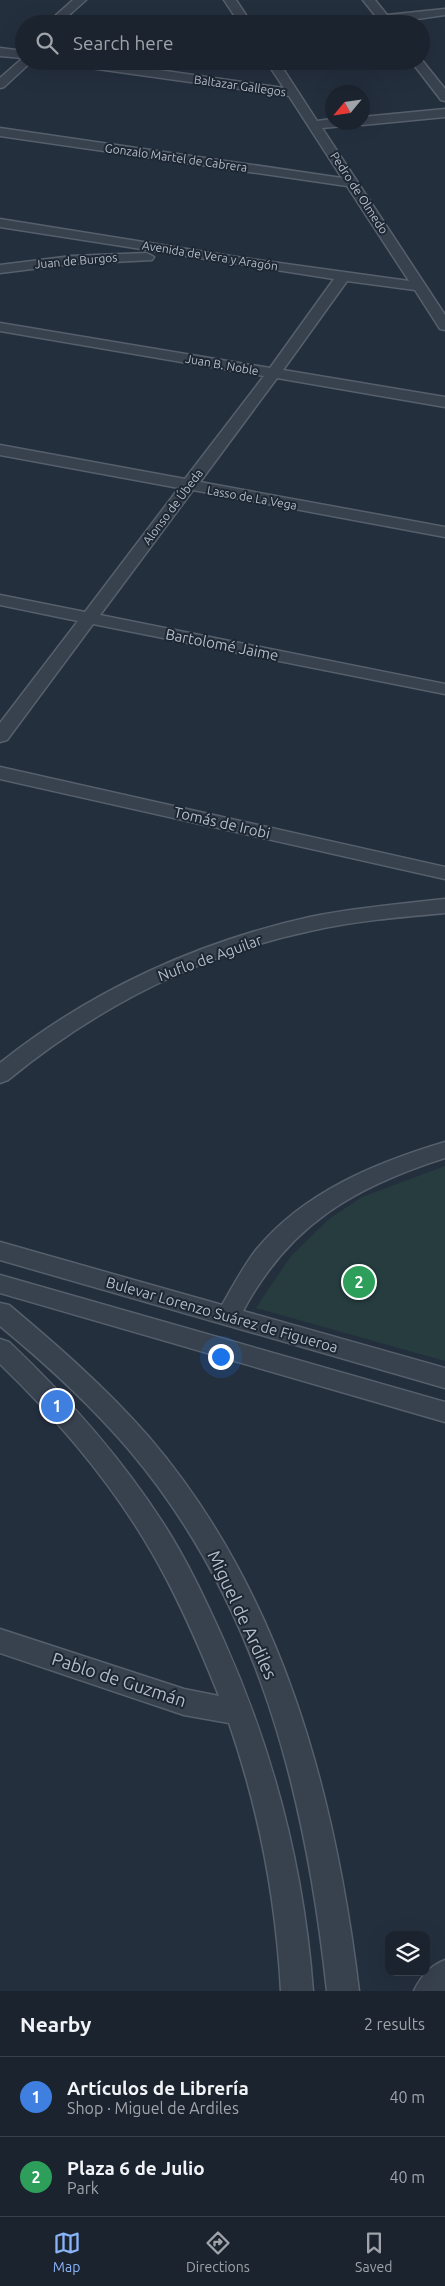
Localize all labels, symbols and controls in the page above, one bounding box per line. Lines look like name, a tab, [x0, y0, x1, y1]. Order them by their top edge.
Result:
search box	[15, 15, 430, 70]
icon: search	[33, 29, 61, 57]
text: Search here	[73, 32, 173, 54]
street label: Baltazar Gallegos	[193, 73, 287, 98]
north arrow	[325, 85, 370, 130]
street label: Gonzalo Martel de Cabrera	[104, 141, 248, 174]
street label: Pedro de Olmedo	[328, 149, 391, 236]
street label: Avenida de Vera y Aragón	[141, 238, 279, 273]
street label: Juan de Burgos	[34, 250, 118, 271]
street label: Juan B. Noble	[184, 352, 260, 377]
street label: Alonso de Úbeda	[140, 466, 205, 547]
street label: Lasso de La Vega	[206, 483, 298, 512]
street label: Bartolomé Jaime	[164, 625, 280, 664]
street label: Tomás de Irobi	[172, 803, 272, 842]
street label: Nuflo de Aguilar	[155, 931, 265, 984]
pin: 2	[343, 1263, 375, 1301]
street label: Bulevar Lorenzo Suárez de Figueroa	[104, 1273, 340, 1356]
your location	[208, 1344, 234, 1370]
pin: 1	[41, 1387, 73, 1425]
street label: Miguel de Ardiles	[204, 1547, 282, 1682]
street label: Pablo de Guzmán	[50, 1648, 189, 1710]
map controls	[385, 1931, 430, 1976]
button: layers	[385, 1931, 430, 1976]
text: Nearby	[20, 2012, 91, 2036]
text: 2 results	[364, 2015, 425, 2033]
text: Artículos de Librería	[67, 2077, 249, 2099]
text: 1	[31, 2088, 41, 2106]
text: 40 m	[389, 2088, 425, 2106]
text: Shop · Miguel de Ardiles	[67, 2099, 239, 2117]
text: Plaza 6 de Julio	[67, 2157, 205, 2179]
text: 2	[31, 2168, 41, 2186]
text: 40 m	[389, 2168, 425, 2186]
text: Park	[67, 2179, 99, 2197]
tab: Map	[53, 2229, 81, 2275]
tab: Directions	[186, 2229, 250, 2275]
tab: Saved	[355, 2229, 392, 2275]

